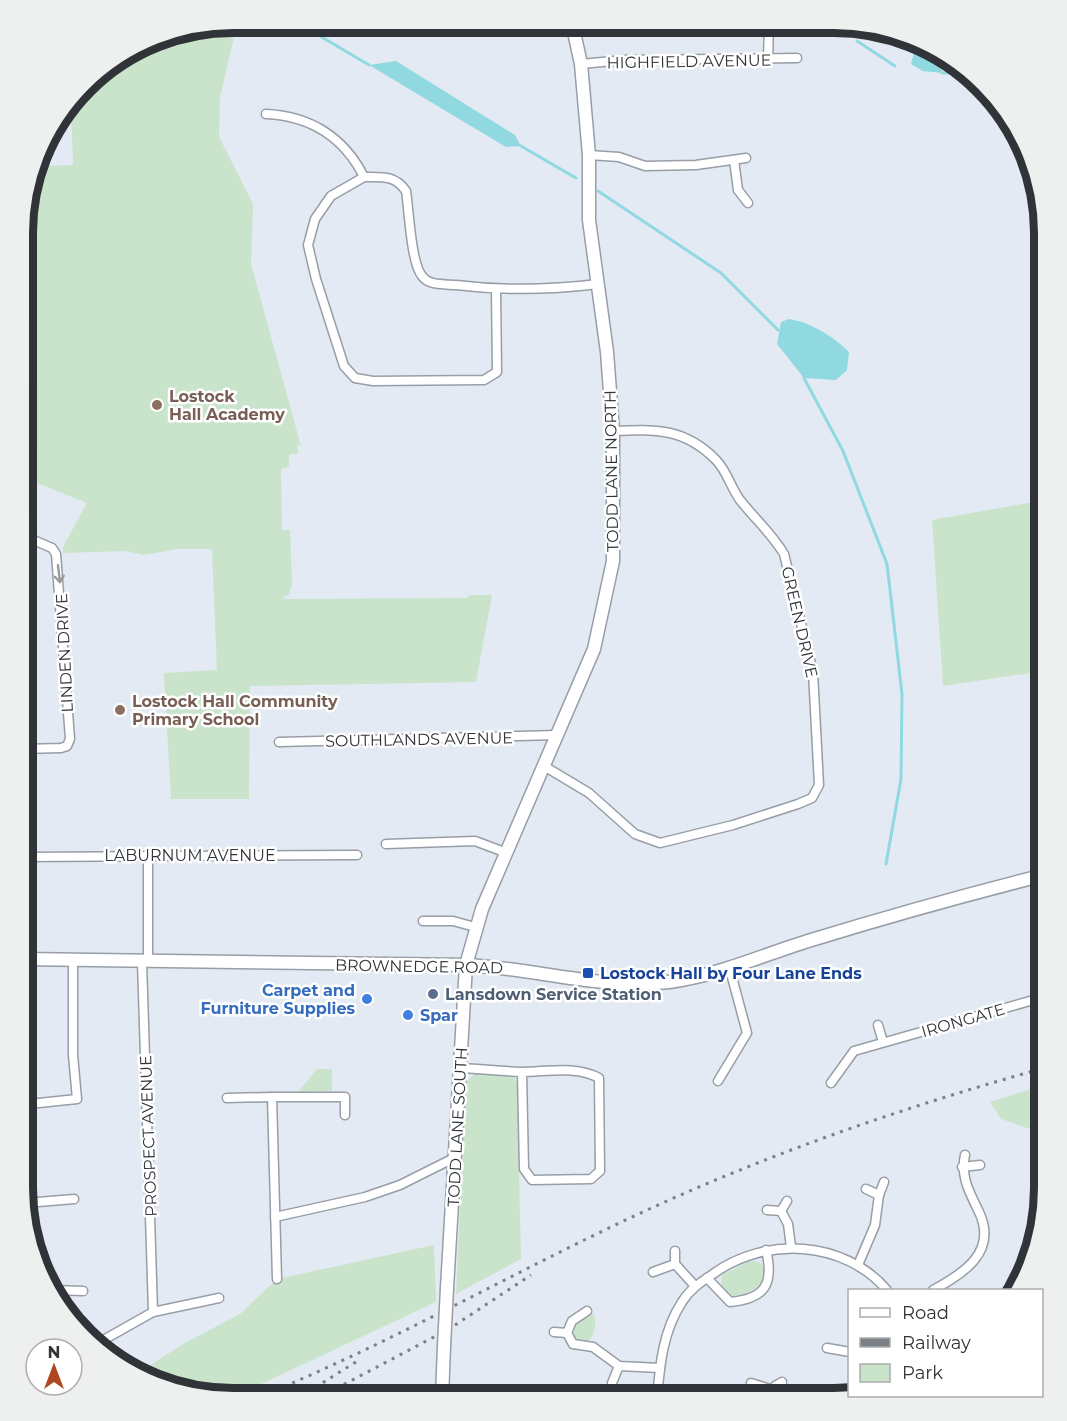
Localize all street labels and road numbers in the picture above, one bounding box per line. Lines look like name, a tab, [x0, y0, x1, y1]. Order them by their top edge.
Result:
street label: HIGHFIELD AVENUE	[607, 51, 771, 72]
street label: TODD LANE NORTH	[601, 390, 622, 552]
street label: GREEN DRIVE	[777, 565, 822, 680]
street label: LINDEN DRIVE	[52, 593, 77, 713]
street label: SOUTHLANDS AVENUE	[325, 728, 513, 751]
street label: LABURNUM AVENUE	[104, 846, 276, 865]
street label: BROWNEDGE ROAD	[335, 956, 503, 977]
street label: IRONGATE	[919, 999, 1007, 1041]
street label: TODD LANE SOUTH	[444, 1047, 471, 1207]
street label: PROSPECT AVENUE	[136, 1055, 161, 1217]

